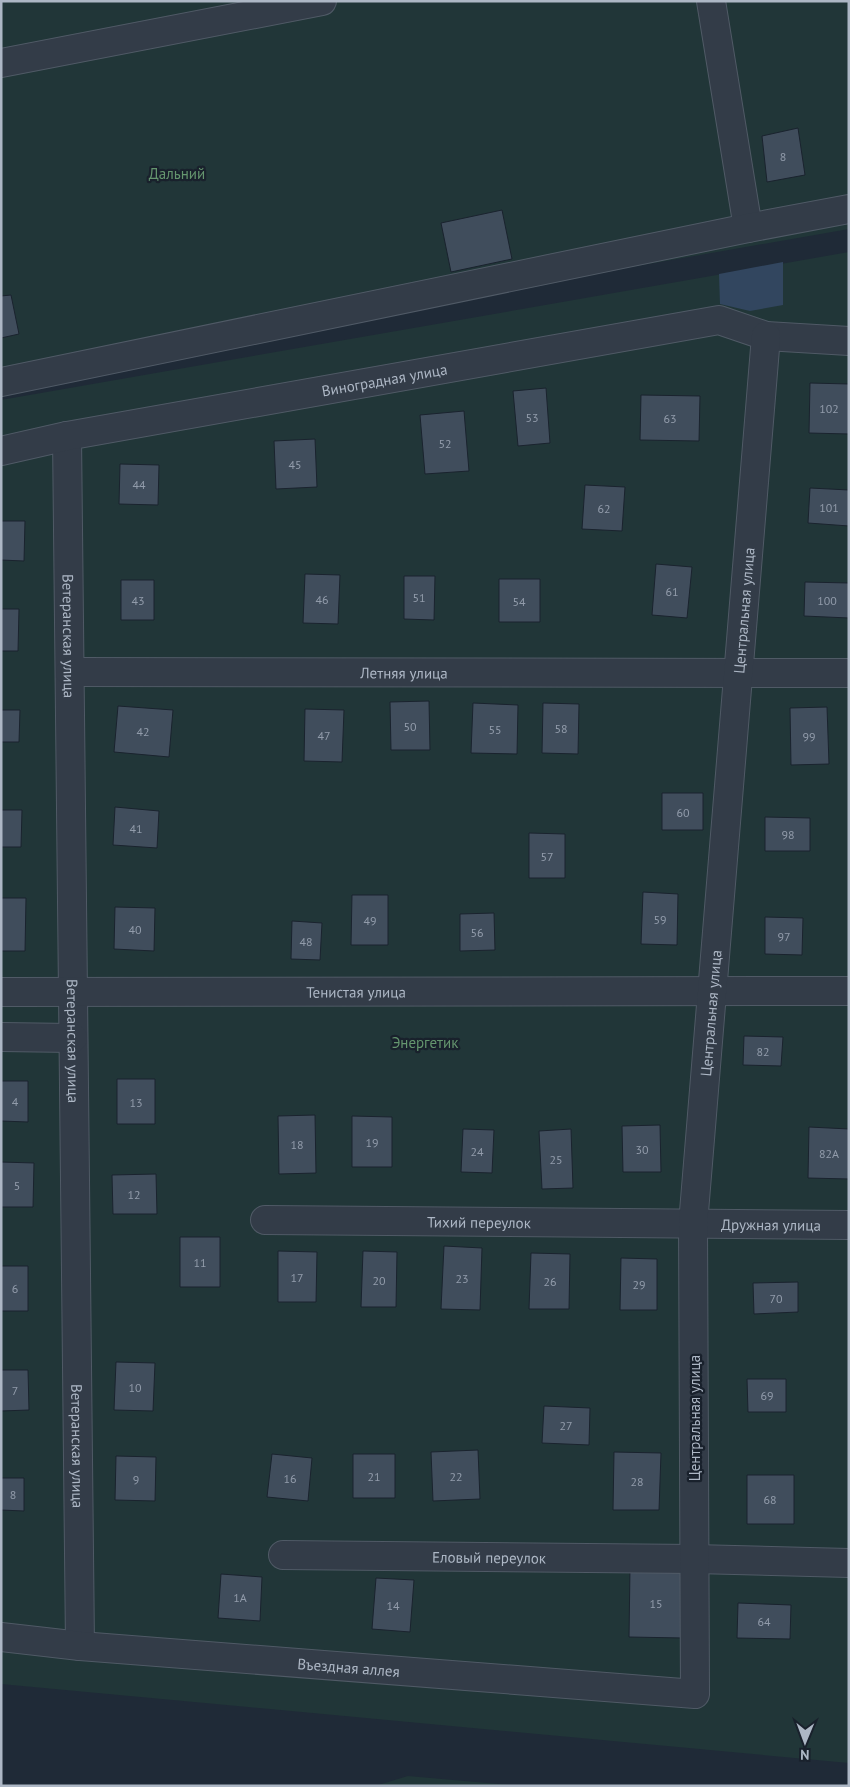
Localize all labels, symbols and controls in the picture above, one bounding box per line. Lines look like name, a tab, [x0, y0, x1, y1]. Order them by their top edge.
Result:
house number: 8	[780, 149, 786, 164]
park label: Дальний	[149, 164, 205, 183]
street label: Виноградная улица	[320, 359, 449, 400]
house number: 102	[819, 401, 839, 416]
house number: 53	[525, 410, 539, 425]
house number: 63	[663, 411, 677, 426]
house number: 52	[438, 436, 452, 451]
house number: 45	[288, 457, 302, 472]
house number: 44	[132, 477, 146, 492]
house number: 101	[819, 500, 839, 515]
house number: 62	[597, 501, 611, 516]
street label: Центральная улица	[729, 547, 758, 674]
street label: Ветеранская улица	[59, 574, 79, 698]
house number: 61	[665, 584, 679, 599]
house number: 51	[412, 590, 426, 605]
house number: 46	[315, 592, 329, 607]
house number: 43	[131, 593, 145, 608]
house number: 100	[817, 593, 837, 608]
house number: 54	[512, 594, 526, 609]
street label: Летняя улица	[359, 663, 448, 682]
house number: 50	[403, 719, 417, 734]
house number: 58	[554, 721, 568, 736]
house number: 55	[488, 722, 502, 737]
house number: 42	[136, 724, 150, 739]
house number: 47	[317, 728, 331, 743]
house number: 99	[802, 729, 816, 744]
house number: 60	[676, 805, 690, 820]
house number: 41	[129, 821, 143, 836]
house number: 98	[781, 827, 795, 842]
house number: 57	[540, 849, 554, 864]
house number: 59	[653, 912, 667, 927]
house number: 49	[363, 913, 377, 928]
house number: 40	[128, 922, 142, 937]
house number: 56	[470, 925, 484, 940]
house number: 97	[777, 929, 791, 944]
house number: 48	[299, 934, 313, 949]
street label: Центральная улица	[696, 949, 725, 1077]
street label: Ветеранская улица	[63, 979, 84, 1103]
street label: Тенистая улица	[306, 982, 406, 1001]
park label: Энергетик	[392, 1033, 459, 1052]
house number: 82	[756, 1044, 770, 1059]
house number: 4	[12, 1094, 19, 1109]
house number: 13	[129, 1095, 143, 1110]
house number: 19	[365, 1135, 379, 1150]
house number: 18	[290, 1137, 304, 1152]
house number: 30	[635, 1142, 649, 1157]
house number: 24	[470, 1144, 484, 1159]
house number: 82А	[819, 1146, 839, 1161]
house number: 25	[549, 1152, 563, 1167]
house number: 5	[14, 1178, 20, 1193]
house number: 12	[127, 1187, 141, 1202]
street label: Тихий переулок	[427, 1212, 532, 1232]
street label: Дружная улица	[721, 1214, 821, 1234]
house number: 11	[193, 1255, 207, 1270]
house number: 17	[290, 1270, 304, 1285]
house number: 23	[455, 1271, 469, 1286]
house number: 20	[372, 1273, 386, 1288]
house number: 26	[543, 1274, 557, 1289]
house number: 29	[632, 1277, 646, 1292]
house number: 6	[12, 1281, 18, 1296]
house number: 70	[769, 1291, 783, 1306]
street label: Центральная улица	[685, 1355, 704, 1481]
house number: 10	[128, 1380, 142, 1395]
house number: 7	[12, 1383, 18, 1398]
street label: Ветеранская улица	[68, 1384, 88, 1508]
house number: 69	[760, 1388, 774, 1403]
house number: 27	[559, 1418, 573, 1433]
house number: 21	[367, 1469, 381, 1484]
house number: 22	[449, 1469, 463, 1484]
house number: 16	[283, 1471, 297, 1486]
house number: 9	[133, 1472, 139, 1487]
house number: 28	[630, 1474, 644, 1489]
house number: 8	[10, 1487, 16, 1502]
house number: 68	[763, 1492, 777, 1507]
street label: Еловый переулок	[432, 1547, 547, 1567]
house number: 1А	[233, 1590, 247, 1605]
house number: 15	[649, 1596, 663, 1611]
house number: 14	[386, 1598, 400, 1613]
house number: 64	[757, 1614, 771, 1629]
street label: Въездная аллея	[297, 1654, 400, 1680]
north arrow	[780, 1717, 830, 1767]
text: N	[800, 1746, 810, 1764]

